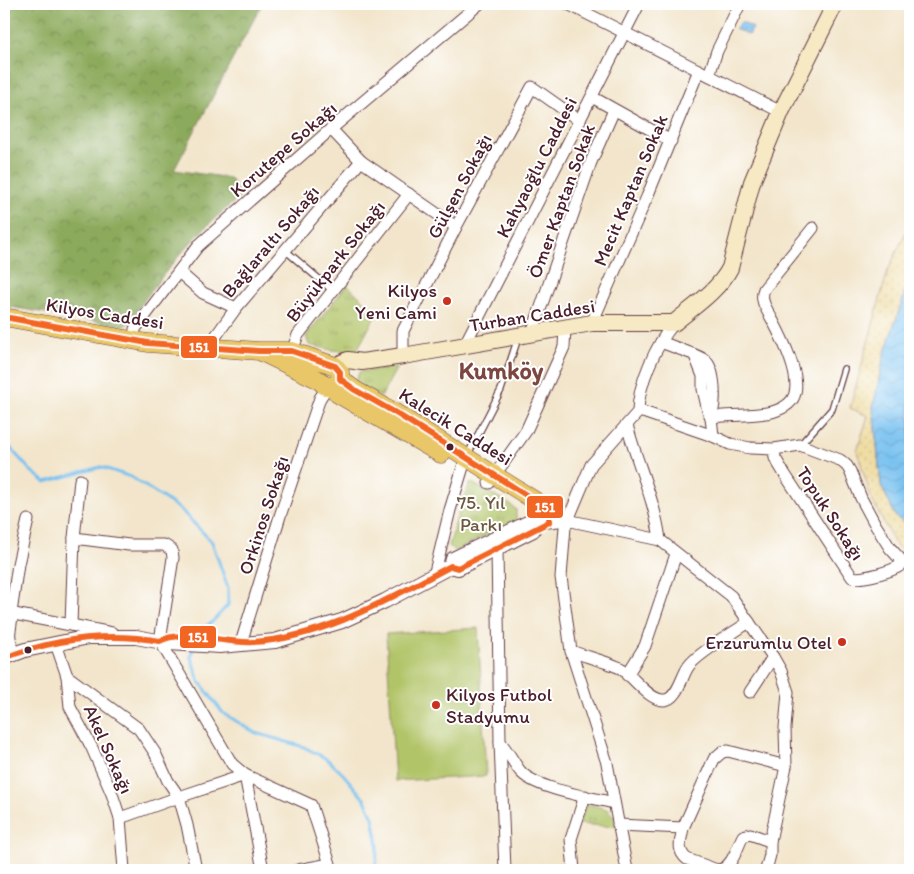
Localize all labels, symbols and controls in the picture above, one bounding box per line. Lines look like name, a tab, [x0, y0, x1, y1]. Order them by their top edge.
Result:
street label: Kahyaoğlu Caddesi	[491, 93, 582, 241]
street label: Korutepe Sokağı	[225, 97, 341, 202]
street label: Mecit Kaptan Sokak	[588, 111, 673, 269]
street label: Ömer Kaptan Sokak	[523, 121, 600, 282]
street label: Gülşen Sokağı	[422, 130, 497, 243]
street label: Bağlaraltı Sokağı	[217, 180, 324, 302]
street label: Büyükpark Sokağı	[281, 196, 390, 327]
place label: Kilyos Yeni Cami	[355, 279, 437, 324]
street label: Kilyos Caddesi	[44, 293, 165, 334]
street label: Turban Caddesi	[468, 294, 597, 337]
marker: Kilyos Yeni Cami	[441, 295, 453, 307]
line badge: 151	[180, 335, 218, 359]
text: 151	[189, 339, 210, 356]
district label: Kumköy	[459, 356, 544, 386]
street label: Kalecik Caddesi	[395, 382, 517, 470]
unlabelled marker	[445, 442, 455, 452]
street label: Orkinos Sokağı	[233, 453, 294, 577]
street label: Topuk Sokağı	[792, 462, 870, 565]
park label: 75. Yıl Parkı	[457, 491, 506, 536]
line badge: 151	[526, 495, 564, 519]
text: 151	[535, 499, 556, 516]
line badge: 151	[179, 625, 217, 649]
text: 151	[188, 629, 209, 646]
place label: Erzurumlu Otel	[705, 631, 833, 654]
marker: Erzurumlu Otel	[836, 636, 848, 648]
unlabelled marker	[23, 645, 33, 655]
place label: Kilyos Futbol Stadyumu	[446, 683, 553, 728]
marker: Kilyos Futbol Stadyumu	[430, 699, 442, 711]
street label: Akel Sokağı	[79, 701, 138, 797]

